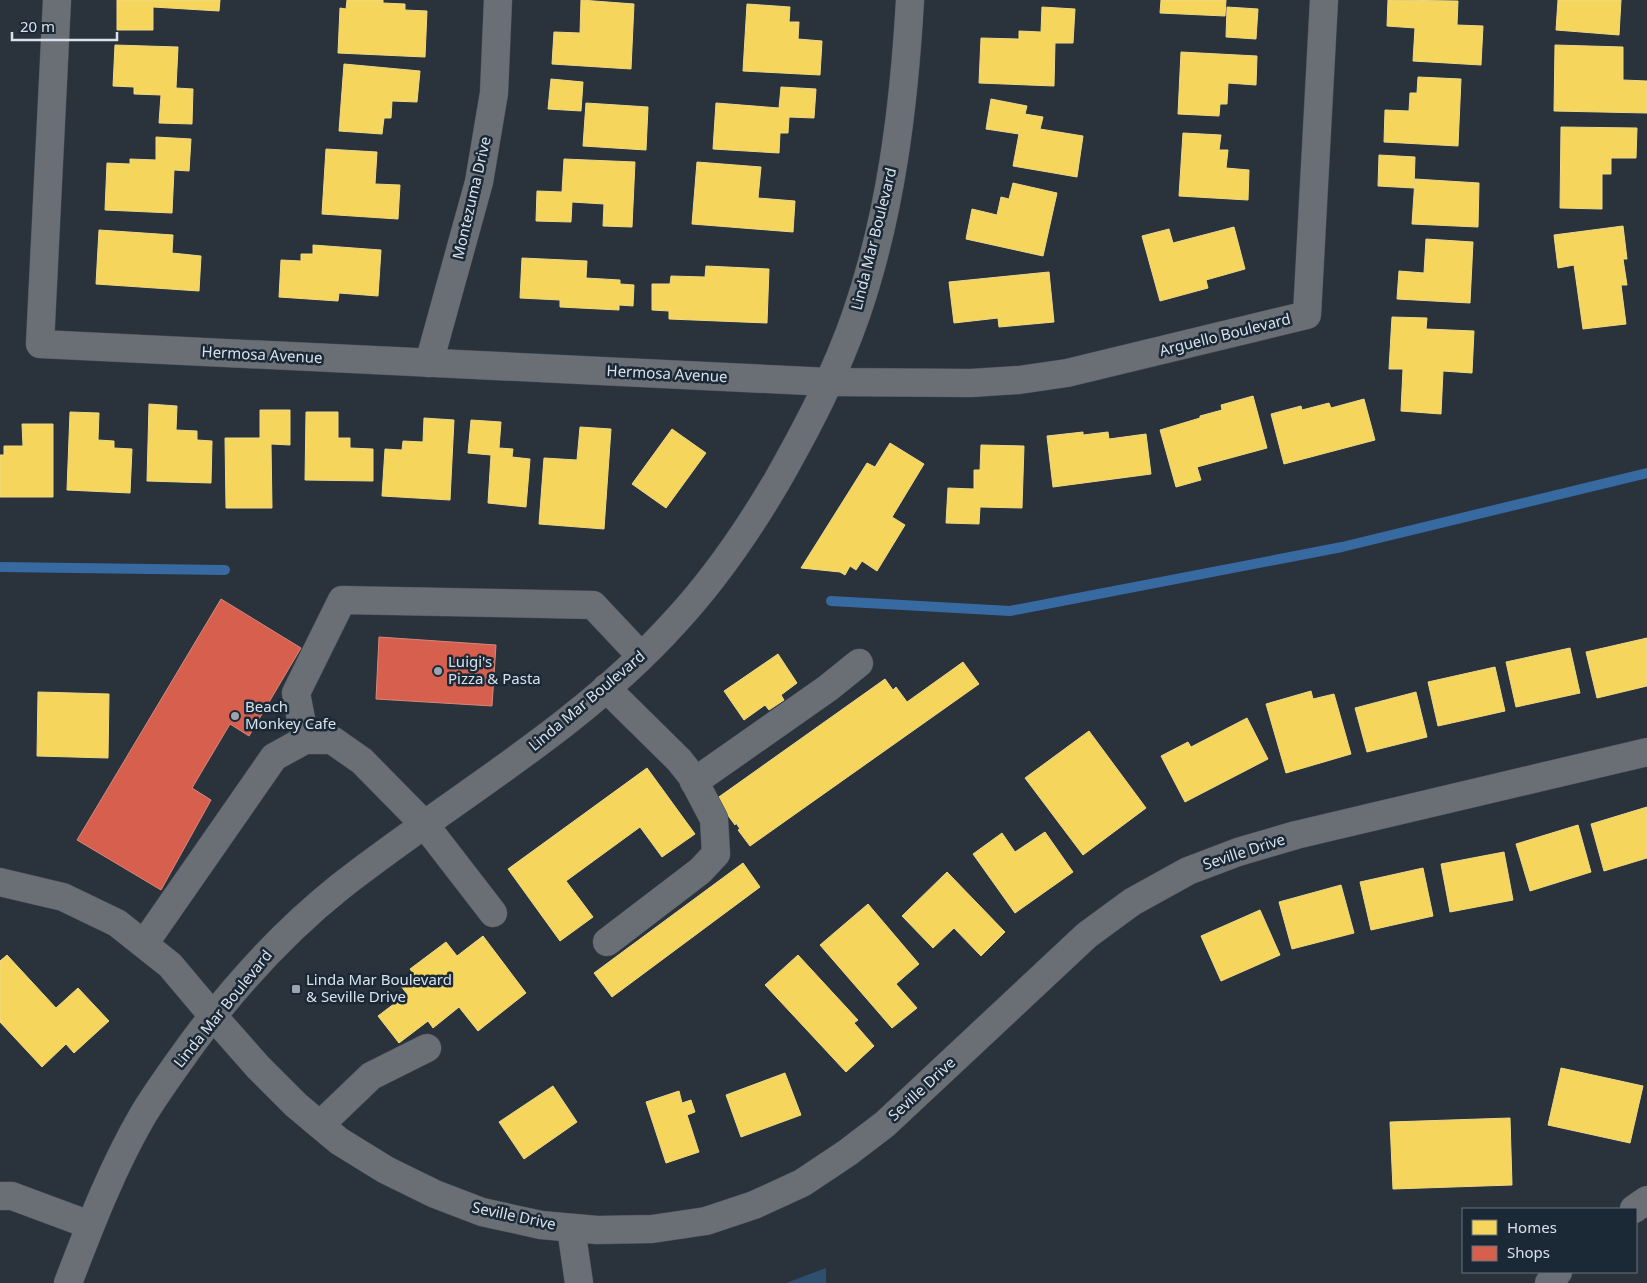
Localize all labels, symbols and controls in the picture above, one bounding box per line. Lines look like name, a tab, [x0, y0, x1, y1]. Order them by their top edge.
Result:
scale bar	[12, 10, 118, 42]
text: 20 m	[20, 16, 55, 36]
street label: Montezuma Drive	[447, 134, 495, 261]
street label: Linda Mar Boulevard	[846, 166, 900, 312]
street label: Arguello Boulevard	[1157, 308, 1292, 360]
street label: Hermosa Avenue	[201, 341, 323, 367]
street label: Hermosa Avenue	[606, 360, 728, 386]
street label: Linda Mar Boulevard	[524, 646, 649, 755]
place label: Luigi's Pizza & Pasta	[448, 651, 541, 688]
marker: Luigi's Pizza & Pasta	[432, 665, 444, 677]
place label: Beach Monkey Cafe	[245, 696, 336, 733]
marker: Beach Monkey Cafe	[229, 710, 241, 722]
street label: Seville Drive	[1200, 828, 1287, 874]
street label: Linda Mar Boulevard	[169, 945, 276, 1071]
place label: Linda Mar Boulevard & Seville Drive	[306, 969, 452, 1006]
marker: Linda Mar Boulevard & Seville Drive	[290, 983, 302, 995]
street label: Seville Drive	[883, 1052, 959, 1125]
street label: Seville Drive	[471, 1196, 558, 1234]
legend	[1462, 1208, 1637, 1273]
text: Homes	[1507, 1217, 1557, 1237]
text: Shops	[1507, 1242, 1550, 1262]

